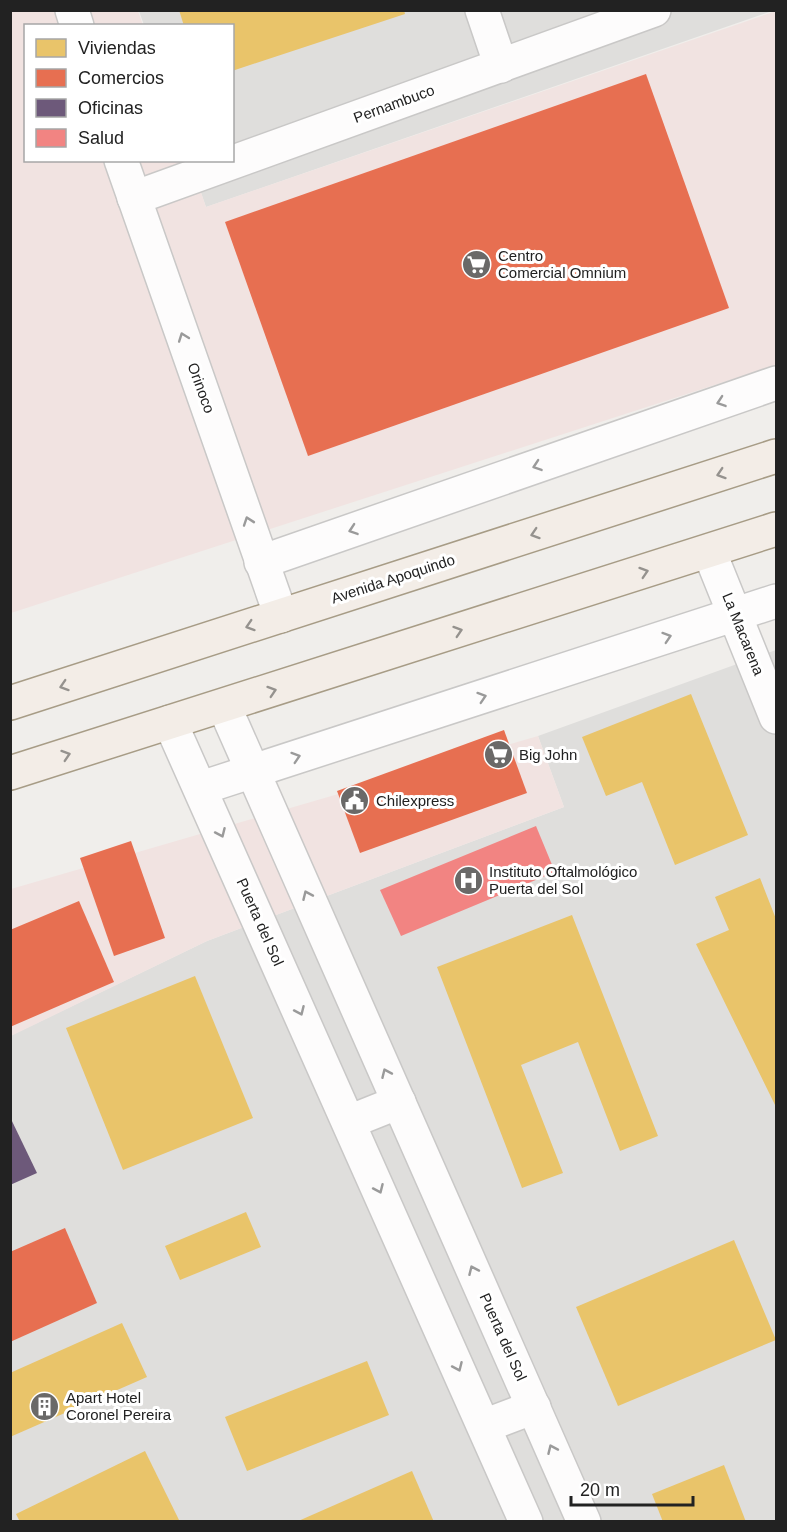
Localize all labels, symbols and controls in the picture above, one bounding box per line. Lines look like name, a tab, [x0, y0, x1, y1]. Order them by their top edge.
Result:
legend	[24, 24, 234, 162]
text: Viviendas	[78, 38, 156, 58]
text: Comercios	[78, 68, 164, 88]
street label: Pernambuco	[351, 81, 437, 126]
text: Oficinas	[78, 98, 143, 118]
text: Salud	[78, 128, 124, 148]
place label: Centro Comercial Omnium	[498, 247, 626, 281]
supermarket icon: Centro Comercial Omnium	[461, 249, 493, 281]
one-way arrow	[177, 332, 190, 343]
street label: Orinoco	[184, 360, 218, 415]
one-way arrow	[716, 394, 727, 407]
one-way arrow	[532, 458, 543, 471]
one-way arrow	[716, 467, 727, 480]
one-way arrow	[242, 516, 255, 527]
one-way arrow	[348, 522, 359, 535]
one-way arrow	[530, 527, 541, 539]
street label: Avenida Apoquindo	[329, 551, 457, 607]
one-way arrow	[638, 566, 649, 579]
street label: La Macarena	[719, 590, 768, 678]
one-way arrow	[245, 618, 256, 631]
one-way arrow	[452, 626, 463, 638]
one-way arrow	[661, 632, 672, 644]
one-way arrow	[59, 679, 70, 691]
one-way arrow	[266, 685, 277, 698]
one-way arrow	[476, 692, 487, 704]
supermarket icon: Big John	[482, 739, 514, 771]
place label: Big John	[519, 746, 577, 763]
one-way arrow	[60, 750, 71, 762]
one-way arrow	[290, 752, 301, 764]
public building icon: Chilexpress	[339, 785, 371, 817]
place label: Chilexpress	[376, 792, 454, 809]
one-way arrow	[213, 826, 225, 837]
place label: Instituto Oftalmológico Puerta del Sol	[489, 863, 637, 897]
hospital icon: Instituto Oftalmológico Puerta del Sol	[452, 865, 484, 897]
street label: Puerta del Sol	[234, 875, 287, 968]
one-way arrow	[302, 890, 314, 901]
one-way arrow	[292, 1005, 304, 1016]
one-way arrow	[381, 1068, 393, 1079]
one-way arrow	[371, 1183, 383, 1194]
one-way arrow	[469, 1266, 481, 1277]
street label: Puerta del Sol	[477, 1290, 530, 1383]
one-way arrow	[450, 1361, 462, 1372]
place label: Apart Hotel Coronel Pereira	[66, 1389, 172, 1423]
building icon: Apart Hotel Coronel Pereira	[29, 1391, 61, 1423]
one-way arrow	[548, 1444, 560, 1455]
scale bar	[571, 1469, 692, 1507]
text: 20 m	[580, 1480, 620, 1500]

